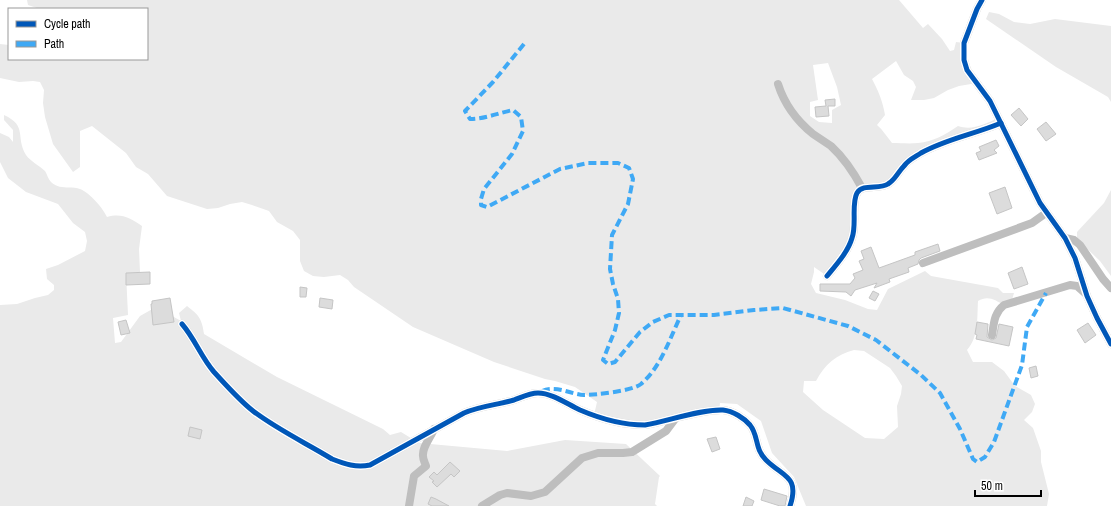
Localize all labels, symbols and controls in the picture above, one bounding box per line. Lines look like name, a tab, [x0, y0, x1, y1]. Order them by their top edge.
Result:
legend	[8, 8, 148, 60]
text: Cycle path	[44, 16, 91, 32]
text: Path	[44, 36, 64, 52]
scale bar	[975, 472, 1041, 498]
text: 50 m	[981, 478, 1003, 494]

